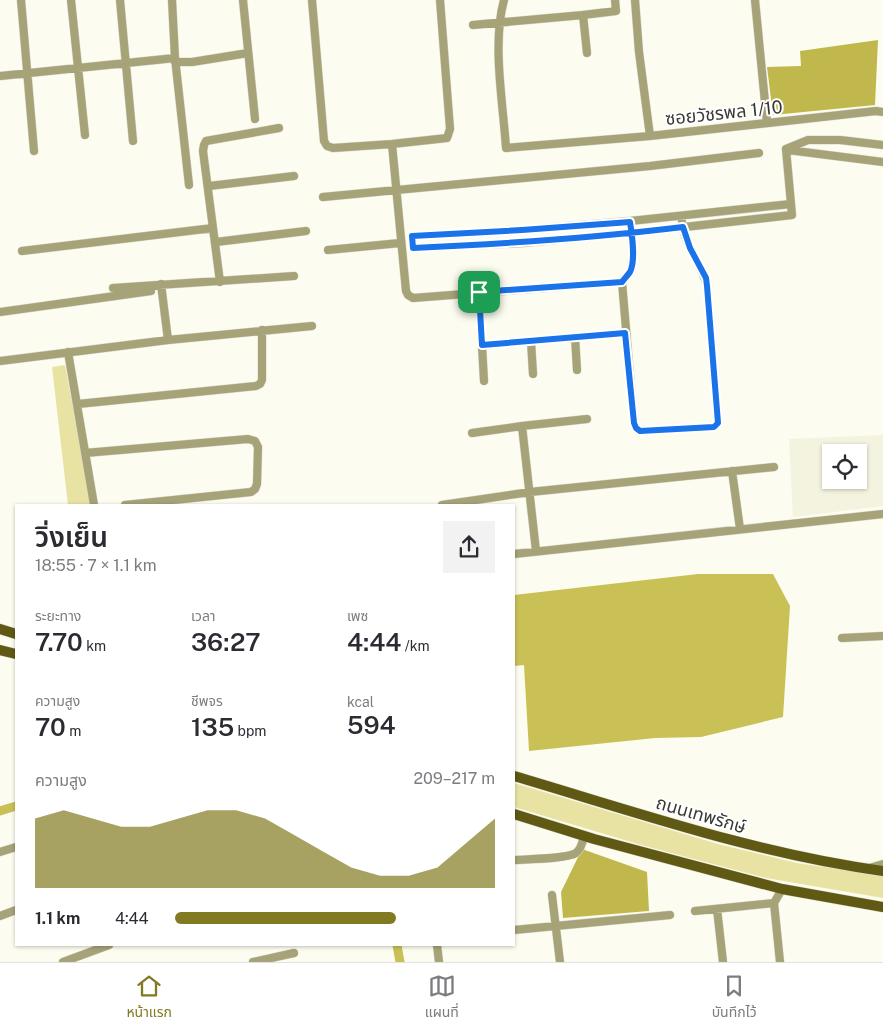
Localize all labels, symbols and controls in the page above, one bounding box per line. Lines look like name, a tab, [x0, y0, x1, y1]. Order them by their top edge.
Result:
street label: ซอยวัชรพล 1/10	[664, 96, 784, 129]
pin	[458, 271, 500, 313]
icon: arrive	[465, 278, 493, 306]
map controls	[822, 444, 867, 489]
button: locate	[822, 444, 867, 489]
text: วิ่งเย็น	[35, 520, 108, 553]
button: share	[443, 521, 495, 573]
text: 18:55 · 7 × 1.1 km	[35, 556, 157, 575]
text: ระยะทาง	[35, 608, 81, 624]
text: เวลา	[191, 608, 216, 624]
text: เพซ	[347, 608, 368, 624]
text: 7.70	[35, 627, 83, 657]
text: 36:27	[191, 627, 261, 657]
text: 4:44	[347, 627, 401, 657]
text: km	[83, 638, 106, 654]
text: /km	[401, 638, 430, 654]
text: ความสูง	[35, 693, 80, 709]
text: ชีพจร	[191, 693, 223, 709]
text: kcal	[347, 694, 374, 710]
text: 594	[347, 710, 396, 740]
text: 70	[35, 712, 66, 742]
text: 135	[191, 712, 234, 742]
text: m	[66, 723, 81, 739]
text: bpm	[234, 723, 266, 739]
text: 209–217 m	[414, 769, 495, 788]
text: ความสูง	[35, 771, 87, 790]
street label: ถนนเทพรักษ์	[654, 792, 749, 837]
text: 1.1 km	[35, 909, 80, 928]
text: 4:44	[115, 909, 149, 928]
tab: หน้าแรก	[126, 972, 172, 1023]
tab: แผนที่	[425, 972, 459, 1023]
tab: บันทึกไว้	[712, 972, 757, 1023]

